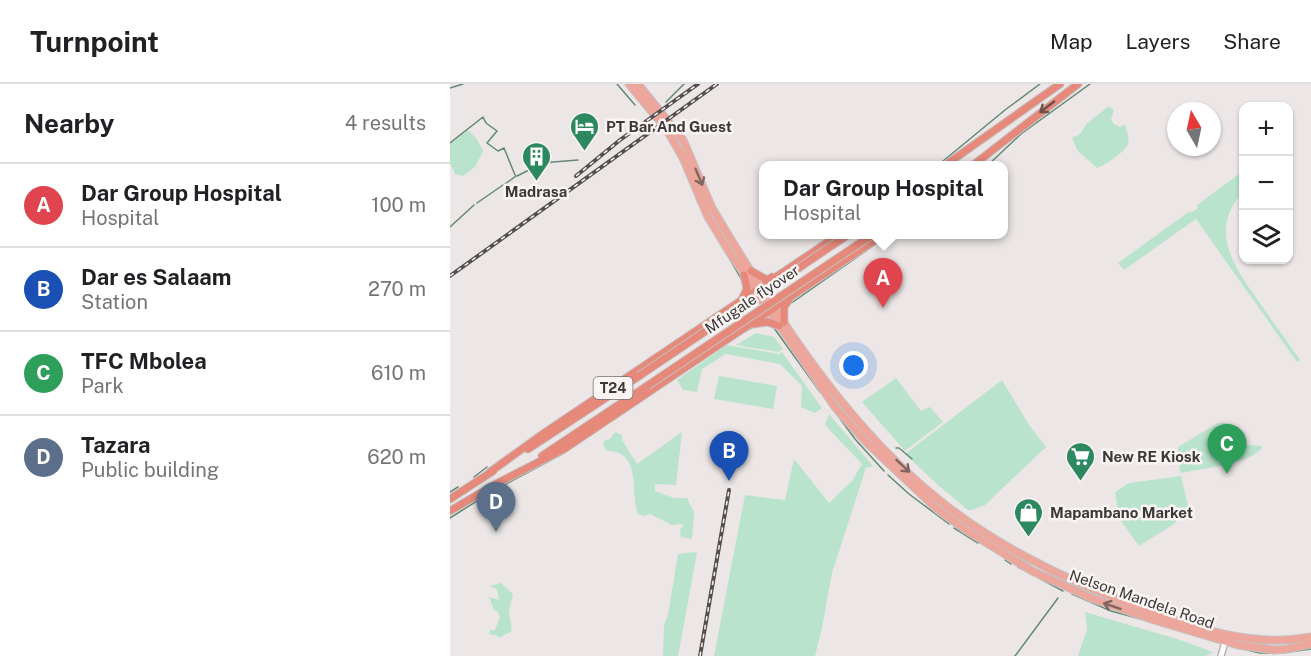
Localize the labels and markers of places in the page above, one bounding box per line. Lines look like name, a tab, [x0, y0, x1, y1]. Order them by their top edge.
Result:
hotel icon: PT Bar And Guest	[569, 110, 601, 152]
place label: PT Bar And Guest	[606, 118, 732, 135]
building icon: Madrasa	[520, 140, 552, 182]
place label: Madrasa	[505, 183, 567, 200]
pin: A	[864, 258, 902, 308]
pin: C	[1208, 424, 1246, 474]
pin: B	[710, 432, 748, 481]
supermarket icon: New RE Kiosk	[1065, 440, 1097, 482]
place label: New RE Kiosk	[1102, 448, 1201, 465]
pin: D	[476, 482, 516, 532]
shop icon: Mapambano Market	[1013, 496, 1045, 538]
place label: Mapambano Market	[1050, 504, 1193, 521]

